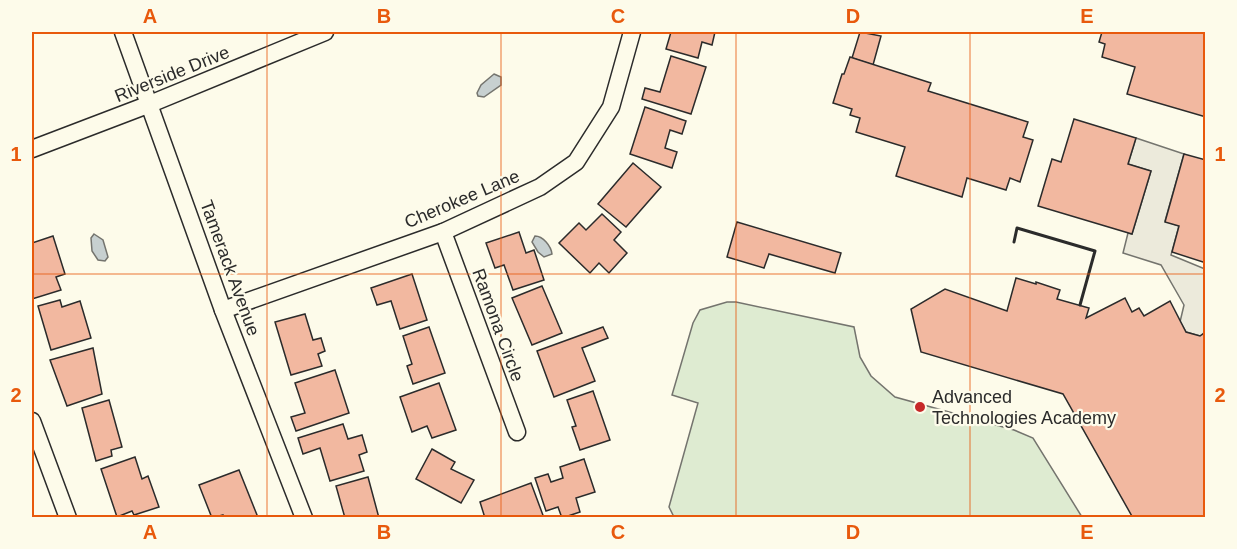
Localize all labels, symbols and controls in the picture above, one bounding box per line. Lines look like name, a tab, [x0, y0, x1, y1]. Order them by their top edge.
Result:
text: A	[143, 5, 157, 27]
text: B	[377, 5, 391, 27]
text: C	[611, 5, 625, 27]
text: D	[846, 5, 860, 27]
text: E	[1080, 5, 1094, 27]
street label: Riverside Drive	[112, 42, 232, 106]
text: 1	[10, 143, 22, 165]
text: 1	[1214, 143, 1226, 165]
street label: Cherokee Lane	[401, 166, 523, 232]
street label: Tamerack Avenue	[196, 198, 264, 338]
street label: Ramona Circle	[468, 266, 528, 384]
text: 2	[10, 384, 22, 406]
text: 2	[1214, 384, 1226, 406]
place label: Advanced Technologies Academy	[932, 387, 1116, 428]
marker: Advanced Technologies Academy	[913, 400, 927, 414]
text: A	[143, 521, 157, 543]
text: B	[377, 521, 391, 543]
text: C	[611, 521, 625, 543]
text: D	[846, 521, 860, 543]
text: E	[1080, 521, 1094, 543]

